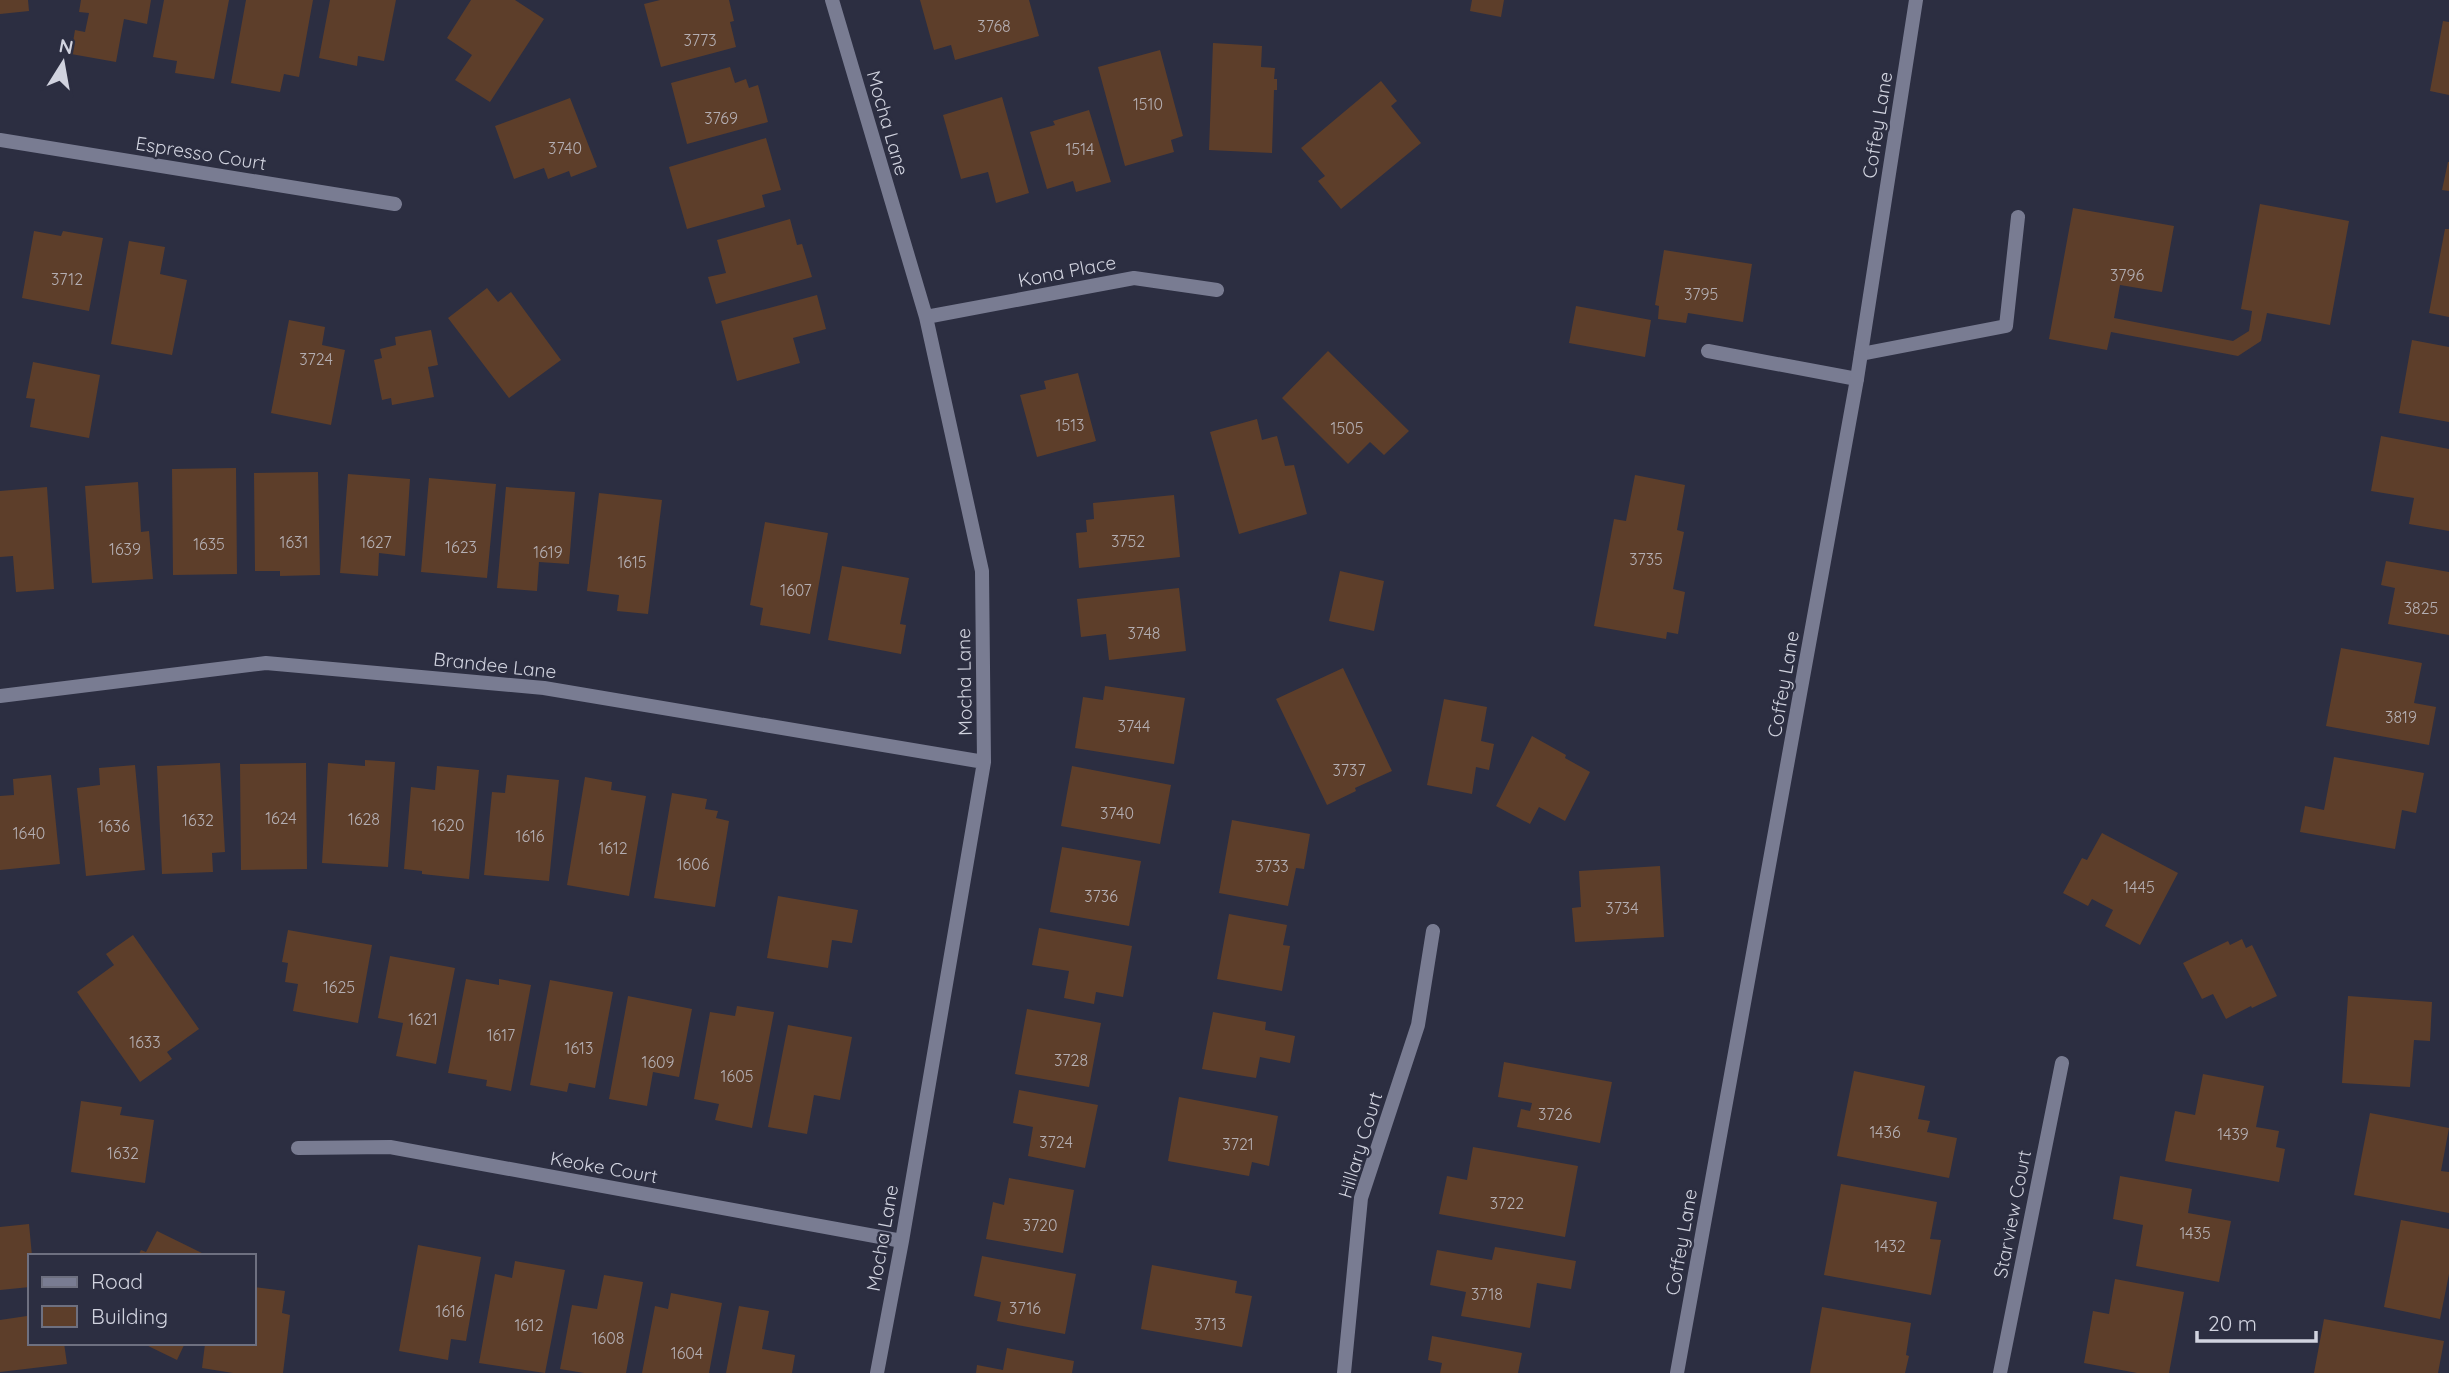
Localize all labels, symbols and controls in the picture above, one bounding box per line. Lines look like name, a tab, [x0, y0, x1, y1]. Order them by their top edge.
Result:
house number: 3768	[977, 16, 1011, 36]
north arrow	[28, 28, 98, 98]
house number: 3773	[683, 30, 717, 50]
text: N	[57, 33, 75, 59]
street label: Mocha Lane	[862, 68, 914, 178]
street label: Coffey Lane	[1857, 70, 1897, 180]
house number: 1510	[1133, 94, 1163, 114]
house number: 3769	[704, 108, 738, 128]
street label: Espresso Court	[134, 131, 268, 175]
house number: 3740	[548, 138, 582, 158]
house number: 1514	[1066, 139, 1094, 159]
street label: Kona Place	[1016, 250, 1118, 292]
house number: 3796	[2110, 265, 2144, 285]
house number: 3712	[51, 269, 83, 289]
house number: 3795	[1684, 284, 1718, 304]
house number: 3724	[299, 349, 333, 369]
house number: 1513	[1056, 415, 1084, 435]
house number: 1505	[1331, 418, 1363, 438]
house number: 3752	[1111, 531, 1145, 551]
house number: 1631	[280, 532, 308, 552]
house number: 1627	[360, 532, 392, 552]
house number: 1635	[193, 534, 225, 554]
house number: 1623	[445, 537, 477, 557]
house number: 1639	[109, 539, 141, 559]
house number: 1619	[533, 542, 563, 562]
house number: 3735	[1629, 549, 1663, 569]
house number: 1615	[617, 552, 647, 572]
house number: 1607	[780, 580, 812, 600]
house number: 3825	[2404, 598, 2438, 618]
house number: 3748	[1127, 623, 1161, 643]
street label: Mocha Lane	[951, 628, 977, 736]
street label: Coffey Lane	[1762, 629, 1804, 739]
street label: Brandee Lane	[432, 647, 558, 683]
house number: 3819	[2385, 707, 2417, 727]
house number: 3744	[1118, 716, 1150, 736]
house number: 3737	[1332, 760, 1366, 780]
house number: 3740	[1100, 803, 1134, 823]
house number: 1624	[265, 808, 297, 828]
house number: 1628	[348, 809, 380, 829]
house number: 1632	[182, 810, 214, 830]
house number: 1620	[432, 815, 464, 835]
house number: 1636	[98, 816, 130, 836]
house number: 1640	[13, 823, 45, 843]
house number: 1616	[516, 826, 545, 846]
house number: 1612	[598, 838, 628, 858]
house number: 1606	[677, 854, 710, 874]
house number: 3733	[1255, 856, 1289, 876]
house number: 1445	[2123, 877, 2155, 897]
house number: 3736	[1084, 886, 1118, 906]
house number: 3734	[1605, 898, 1639, 918]
house number: 1625	[323, 977, 355, 997]
house number: 1621	[408, 1009, 438, 1029]
house number: 1617	[487, 1025, 515, 1045]
house number: 1633	[129, 1032, 161, 1052]
house number: 1613	[565, 1038, 593, 1058]
house number: 3728	[1054, 1050, 1088, 1070]
house number: 1609	[642, 1052, 675, 1072]
house number: 1605	[721, 1066, 753, 1086]
street label: Hillary Court	[1332, 1089, 1388, 1201]
house number: 3726	[1538, 1104, 1572, 1124]
house number: 1436	[1869, 1122, 1901, 1142]
house number: 1439	[2217, 1124, 2249, 1144]
house number: 3724	[1039, 1132, 1073, 1152]
house number: 3721	[1222, 1134, 1254, 1154]
house number: 1632	[107, 1143, 139, 1163]
street label: Keoke Court	[548, 1146, 660, 1188]
street label: Starview Court	[1988, 1148, 2036, 1280]
street label: Mocha Lane	[861, 1183, 903, 1293]
street label: Coffey Lane	[1660, 1187, 1702, 1297]
house number: 3722	[1490, 1193, 1524, 1213]
house number: 3720	[1023, 1215, 1057, 1235]
house number: 1435	[2179, 1223, 2211, 1243]
house number: 1432	[1874, 1236, 1906, 1256]
legend	[28, 1254, 256, 1345]
text: Road	[91, 1268, 143, 1294]
house number: 3718	[1471, 1284, 1503, 1304]
house number: 3716	[1009, 1298, 1041, 1318]
scale bar	[2197, 1300, 2316, 1344]
house number: 1616	[436, 1301, 465, 1321]
text: Building	[91, 1303, 168, 1329]
text: 20 m	[2208, 1310, 2257, 1336]
house number: 3713	[1194, 1314, 1226, 1334]
house number: 1612	[514, 1315, 544, 1335]
house number: 1608	[592, 1328, 624, 1348]
house number: 1604	[671, 1343, 703, 1363]

